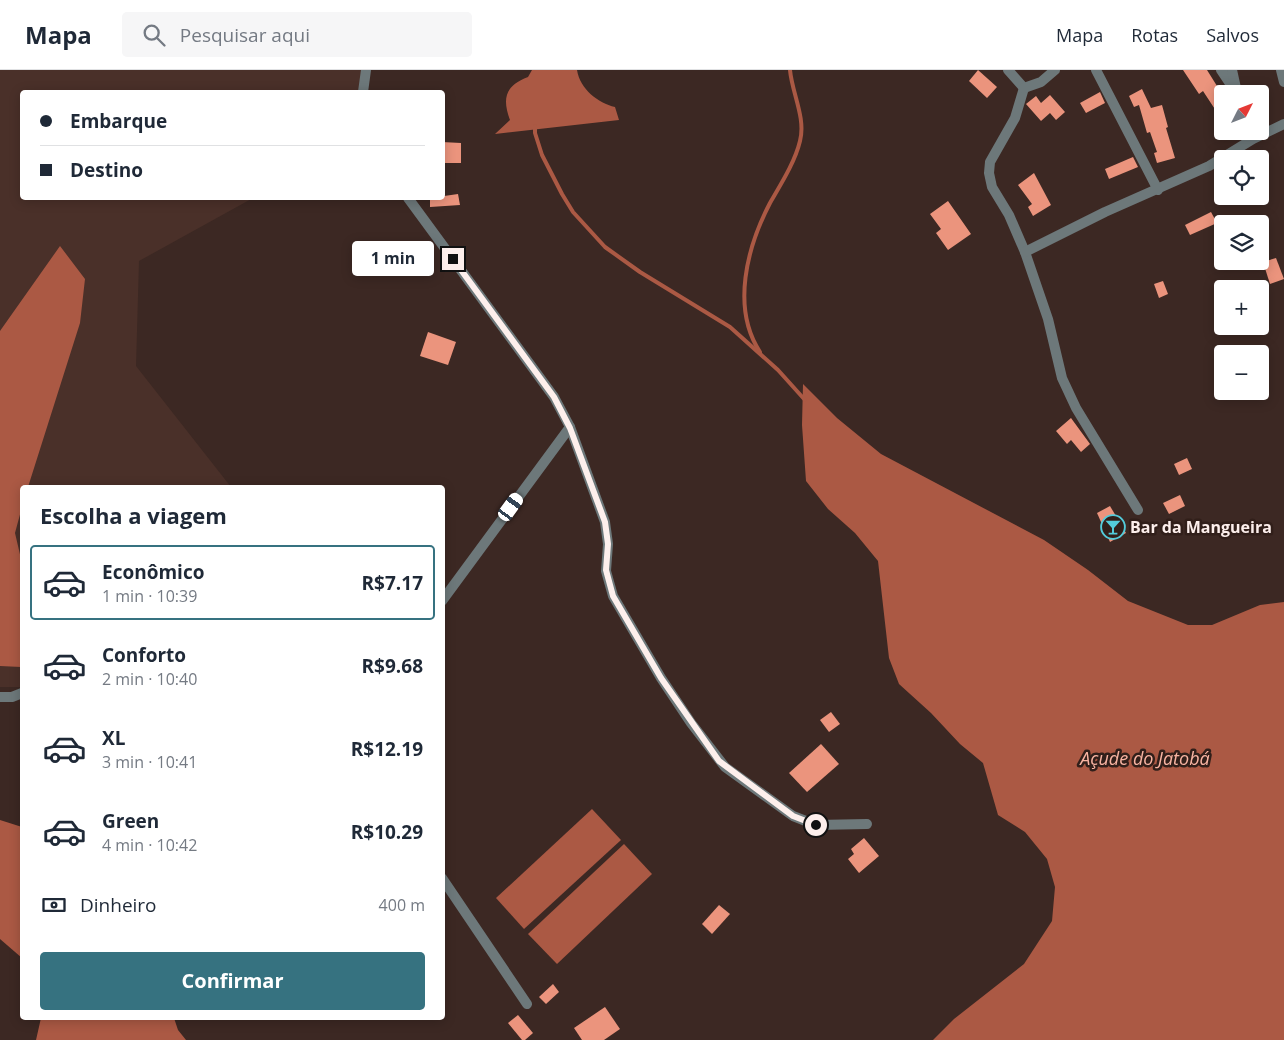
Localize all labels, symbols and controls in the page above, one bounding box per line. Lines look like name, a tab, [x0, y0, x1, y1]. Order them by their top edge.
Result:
search box	[122, 12, 472, 57]
text: Mapa	[25, 18, 92, 51]
icon: search	[140, 21, 168, 49]
text: Pesquisar aqui	[180, 22, 310, 48]
text: Mapa	[1056, 23, 1103, 47]
text: Rotas	[1131, 23, 1178, 47]
text: Salvos	[1206, 23, 1259, 47]
north arrow	[1214, 85, 1269, 140]
map controls	[1214, 85, 1269, 400]
text: Embarque	[70, 108, 167, 134]
button: locate	[1214, 150, 1269, 205]
text: Destino	[70, 157, 143, 183]
button: layers	[1214, 215, 1269, 270]
callout: 1 min	[353, 242, 436, 276]
text: 1 min	[371, 247, 415, 269]
route end	[442, 248, 464, 270]
button: +	[1214, 280, 1269, 335]
button: −	[1214, 345, 1269, 400]
car	[496, 490, 525, 524]
text: Escolha a viagem	[40, 500, 227, 530]
bar icon: Bar da Mangueira	[1100, 514, 1126, 540]
place label: Bar da Mangueira	[1130, 516, 1272, 538]
text: Econômico	[102, 559, 204, 585]
icon: car	[42, 560, 87, 605]
text: R$7.17	[362, 570, 423, 596]
text: 1 min · 10:39	[102, 585, 197, 607]
text: Conforto	[102, 642, 186, 668]
icon: car	[42, 643, 87, 688]
text: R$9.68	[362, 653, 423, 679]
text: 2 min · 10:40	[102, 668, 197, 690]
text: XL	[102, 725, 125, 751]
icon: car	[42, 726, 87, 771]
text: R$12.19	[351, 736, 423, 762]
water label: Açude do Jatobá	[1078, 746, 1210, 770]
text: 3 min · 10:41	[102, 751, 197, 773]
text: Green	[102, 808, 159, 834]
icon: car	[42, 809, 87, 854]
route start	[805, 814, 827, 836]
text: R$10.29	[351, 819, 423, 845]
text: 4 min · 10:42	[102, 834, 197, 856]
icon: cash	[40, 891, 68, 919]
text: Dinheiro	[80, 892, 157, 918]
text: 400 m	[379, 894, 425, 916]
button: Confirmar	[40, 952, 425, 1010]

